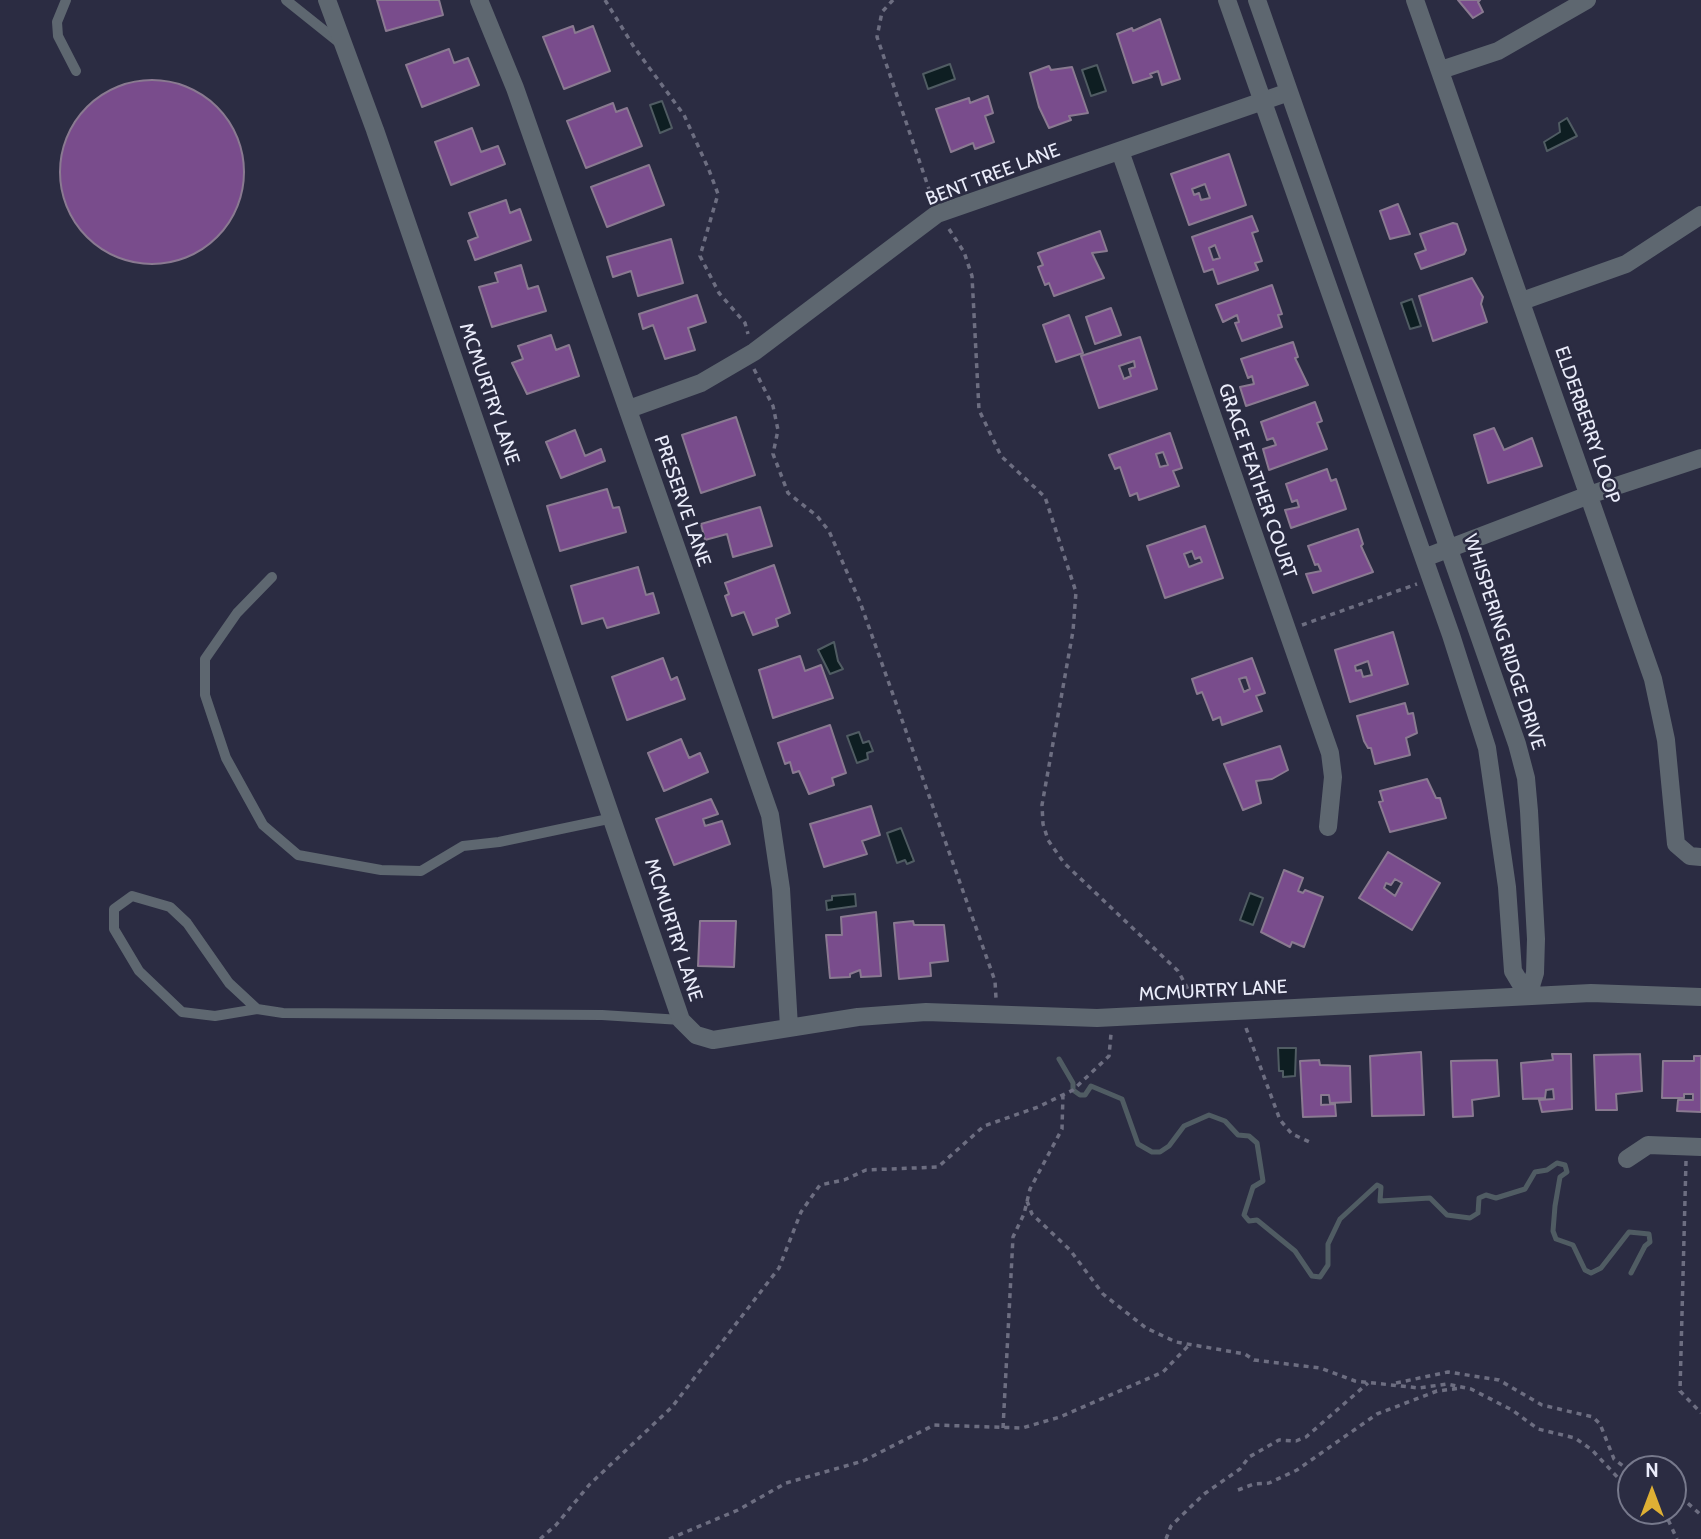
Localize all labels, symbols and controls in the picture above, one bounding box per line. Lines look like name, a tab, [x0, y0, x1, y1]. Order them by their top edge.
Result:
street label: BENT TREE LANE	[923, 139, 1063, 211]
street label: MCMURTRY LANE	[454, 320, 524, 468]
street label: ELDERBERRY LOOP	[1549, 343, 1625, 507]
street label: GRACE FEATHER COURT	[1213, 381, 1301, 581]
street label: PRESERVE LANE	[649, 432, 715, 570]
street label: WHISPERING RIDGE DRIVE	[1458, 531, 1550, 753]
street label: MCMURTRY LANE	[639, 856, 707, 1004]
street label: MCMURTRY LANE	[1138, 976, 1288, 1006]
north arrow	[1617, 1455, 1687, 1525]
text: N	[1645, 1459, 1659, 1482]

